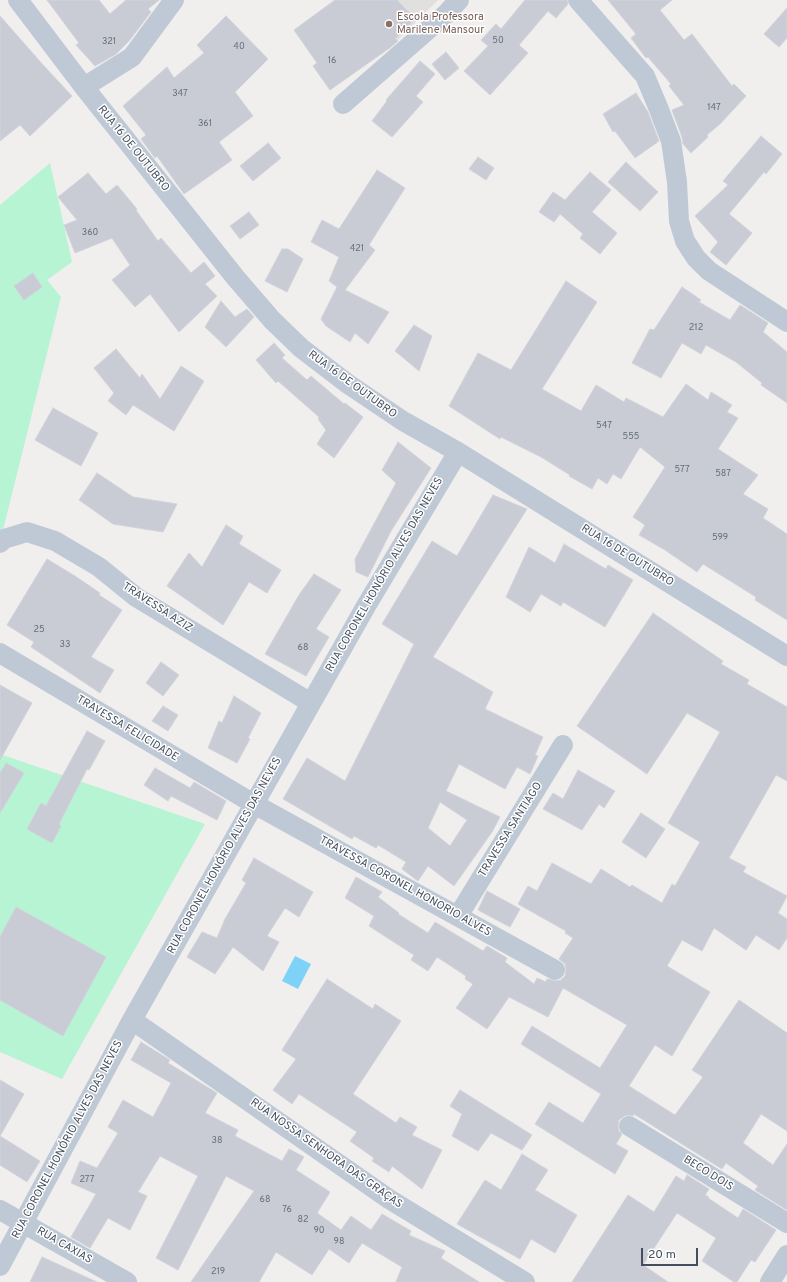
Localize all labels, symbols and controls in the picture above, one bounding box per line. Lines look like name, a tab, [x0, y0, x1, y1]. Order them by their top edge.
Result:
place label: Escola Professora Marilene Mansour	[397, 11, 485, 37]
marker: Escola Professora Marilene Mansour	[384, 19, 394, 29]
house number: 50	[492, 36, 504, 46]
house number: 321	[102, 37, 116, 47]
house number: 40	[233, 42, 245, 52]
house number: 16	[328, 56, 336, 66]
house number: 347	[172, 89, 188, 99]
house number: 147	[707, 103, 721, 113]
street label: RUA 16 DE OUTUBRO	[94, 104, 172, 194]
house number: 361	[198, 119, 212, 129]
house number: 360	[82, 228, 98, 238]
house number: 421	[350, 244, 364, 254]
house number: 212	[689, 323, 703, 333]
street label: RUA 16 DE OUTUBRO	[305, 348, 399, 422]
house number: 547	[596, 421, 612, 431]
house number: 555	[623, 432, 639, 442]
house number: 577	[674, 465, 690, 475]
house number: 587	[715, 469, 731, 479]
street label: RUA CORONEL HONÓRIO ALVES DAS NEVES	[324, 475, 446, 675]
street label: RUA 16 DE OUTUBRO	[578, 522, 676, 590]
house number: 599	[712, 533, 728, 543]
street label: TRAVESSA AZIZ	[120, 580, 194, 636]
house number: 25	[33, 625, 45, 635]
house number: 33	[60, 640, 70, 650]
house number: 68	[298, 643, 308, 653]
street label: TRAVESSA FELICIDADE	[74, 693, 180, 765]
street label: RUA CORONEL HONÓRIO ALVES DAS NEVES	[165, 755, 285, 957]
street label: TRAVESSA SANTIAGO	[476, 780, 546, 880]
street label: TRAVESSA CORONEL HONORIO ALVES	[317, 834, 493, 940]
street label: RUA CORONEL HONÓRIO ALVES DAS NEVES	[10, 1039, 126, 1241]
street label: RUA NOSSA SENHORA DAS GRAÇAS	[248, 1096, 404, 1212]
house number: 38	[212, 1136, 222, 1146]
street label: BECO DOIS	[681, 1154, 735, 1194]
house number: 277	[79, 1175, 95, 1185]
house number: 68	[260, 1195, 270, 1205]
house number: 76	[282, 1205, 292, 1215]
house number: 82	[298, 1215, 308, 1225]
street label: RUA CAXIAS	[34, 1225, 94, 1267]
house number: 90	[313, 1226, 325, 1236]
house number: 98	[334, 1237, 344, 1247]
scale bar	[643, 1240, 700, 1266]
text: 20 m	[648, 1247, 676, 1263]
house number: 219	[211, 1267, 225, 1277]

